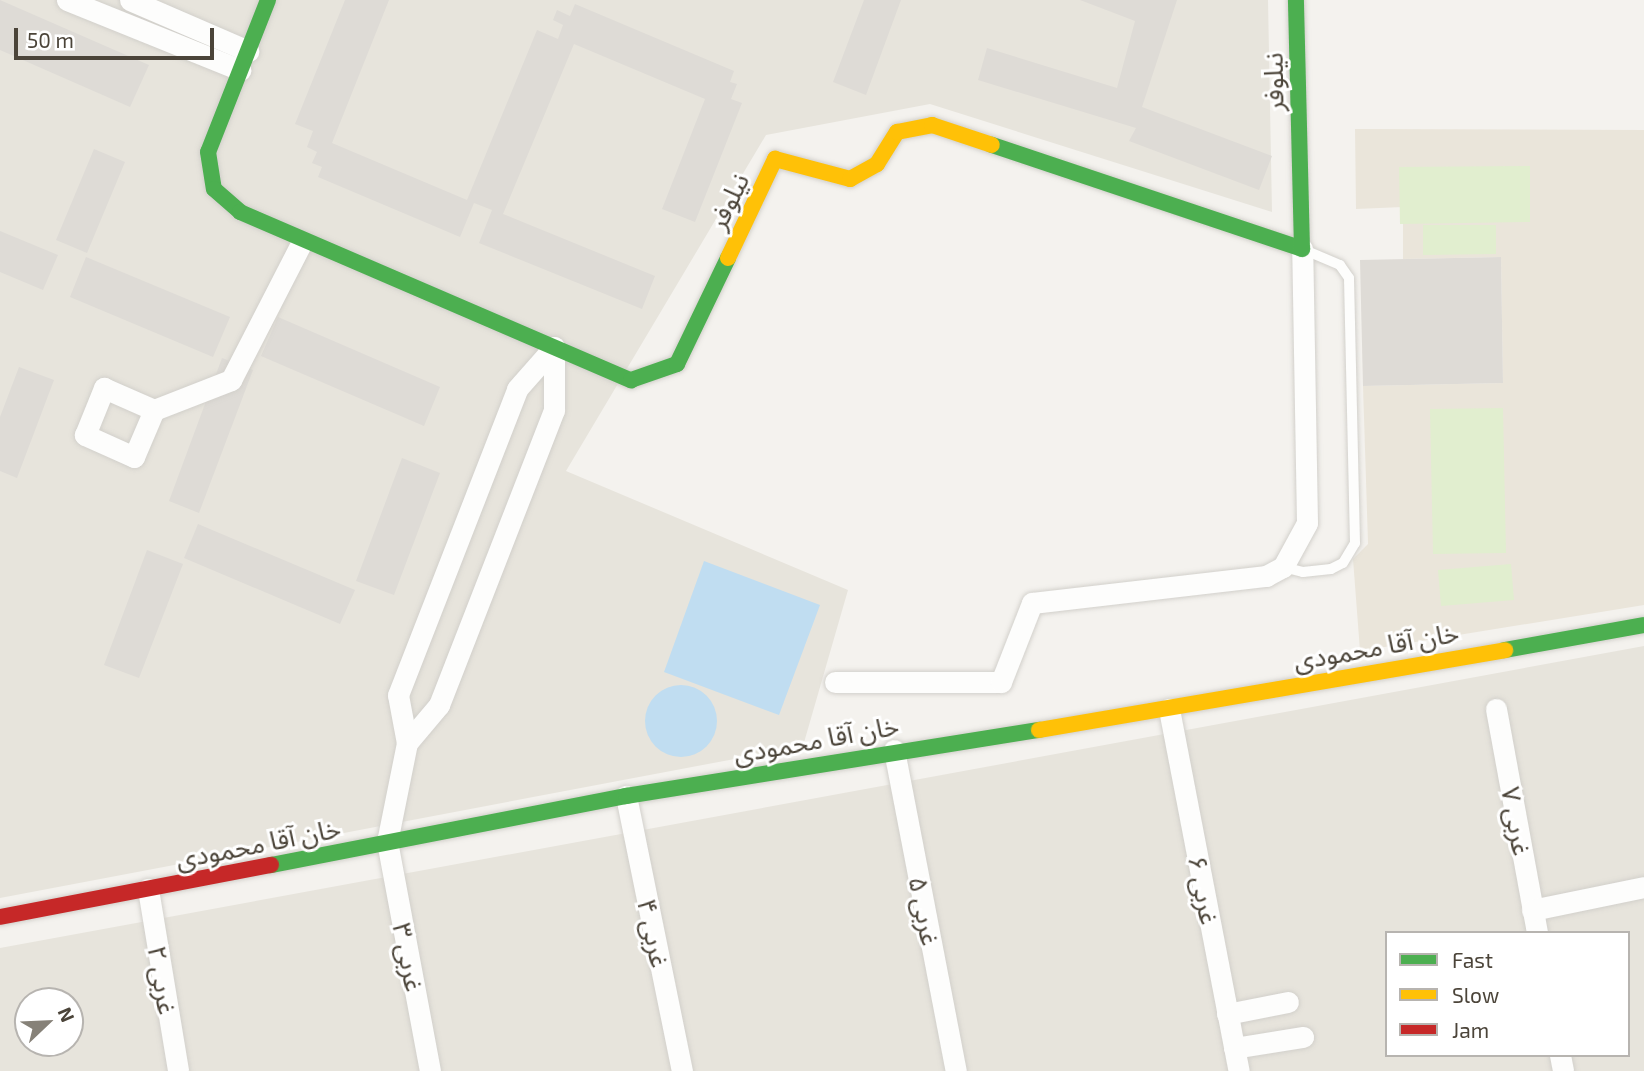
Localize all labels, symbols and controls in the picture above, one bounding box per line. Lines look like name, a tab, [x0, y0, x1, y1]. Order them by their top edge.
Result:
scale bar	[18, 14, 217, 58]
text: 50 m	[27, 27, 74, 52]
street label: نیلوفر	[1257, 52, 1289, 112]
street label: نیلوفر	[701, 168, 755, 234]
street label: خان آقا محمودی	[1291, 616, 1461, 676]
street label: خان آقا محمودی	[731, 709, 901, 769]
street label: ۷ غربی	[1496, 784, 1538, 858]
street label: خان آقا محمودی	[173, 812, 343, 874]
street label: ۶ غربی	[1182, 853, 1226, 927]
street label: ۵ غربی	[903, 874, 947, 948]
street label: ۴ غربی	[632, 896, 676, 970]
street label: ۳ غربی	[387, 920, 431, 994]
legend	[1385, 931, 1630, 1057]
street label: ۲ غربی	[142, 943, 184, 1017]
text: Fast	[1452, 947, 1493, 972]
text: Slow	[1452, 982, 1499, 1007]
north arrow	[14, 987, 84, 1057]
text: N	[54, 1004, 80, 1025]
text: Jam	[1452, 1017, 1489, 1042]

